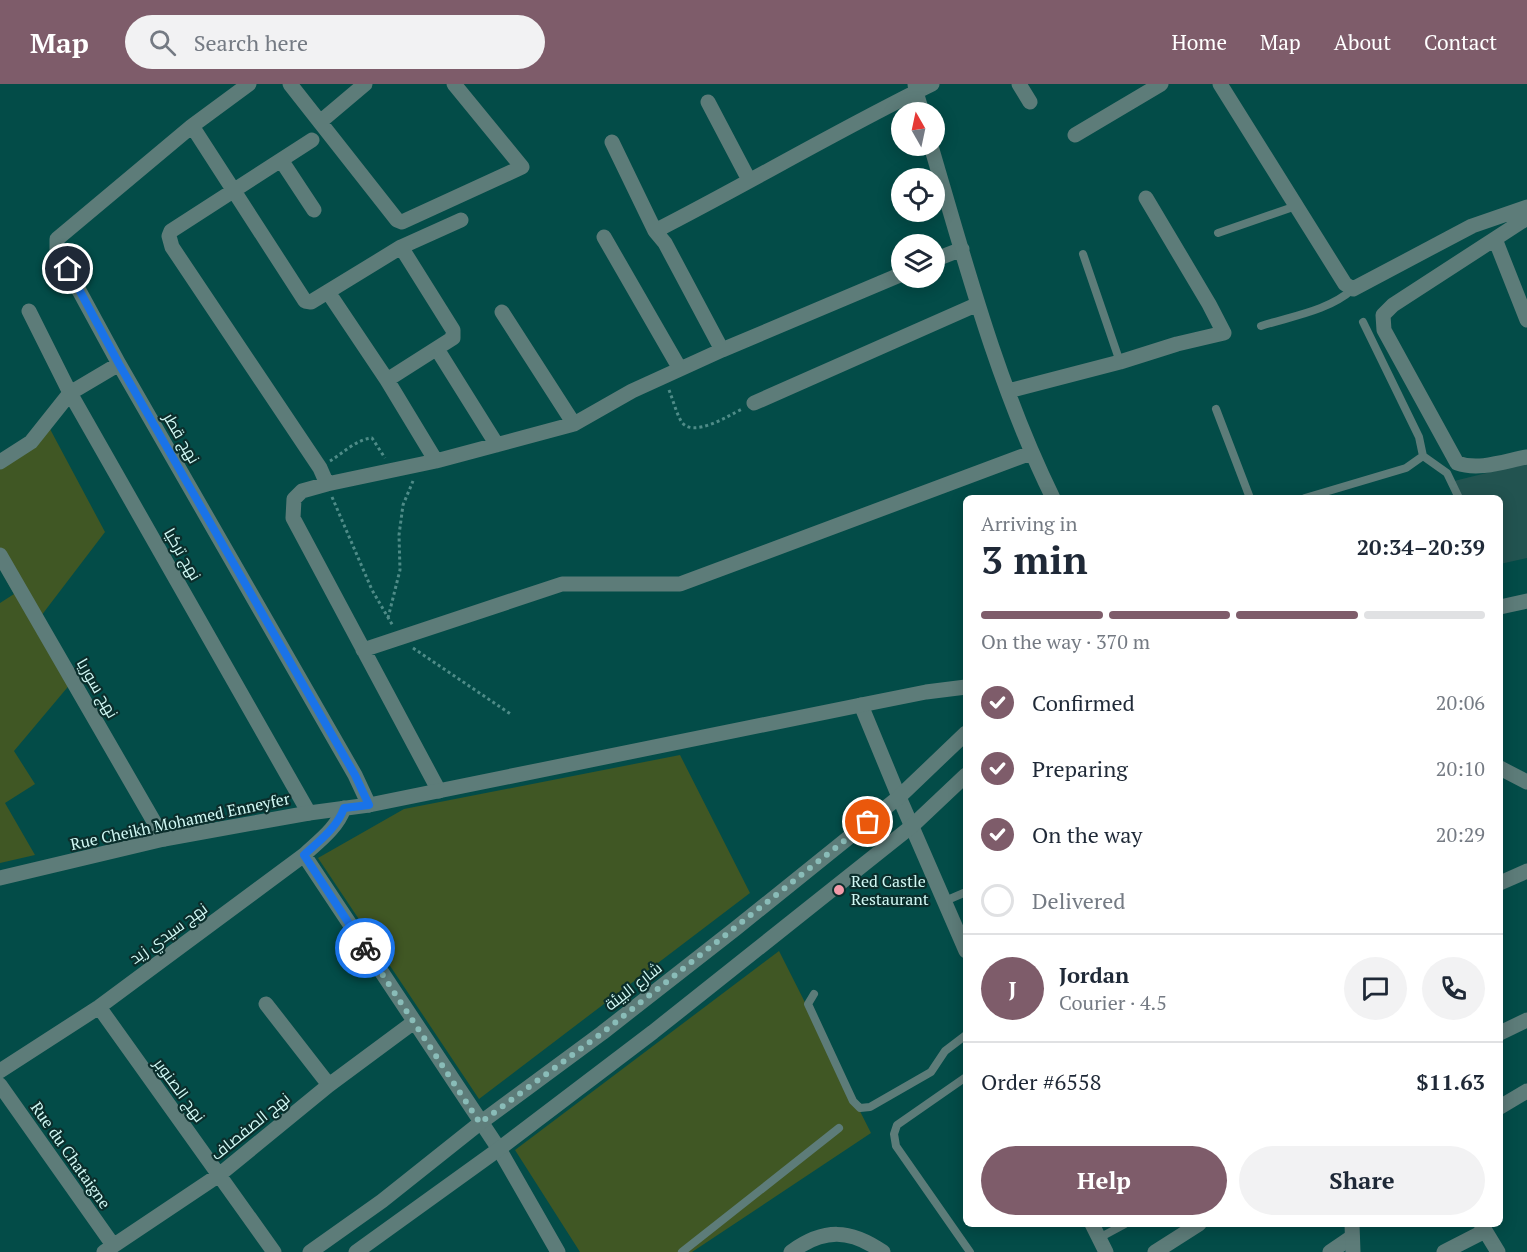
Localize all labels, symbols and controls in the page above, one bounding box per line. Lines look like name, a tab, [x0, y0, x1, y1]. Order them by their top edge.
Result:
search box	[125, 15, 545, 69]
text: Map	[30, 24, 89, 61]
icon: search	[146, 26, 179, 59]
text: Search here	[194, 28, 308, 57]
text: Home	[1171, 28, 1227, 56]
text: Map	[1260, 28, 1301, 56]
text: About	[1334, 28, 1391, 56]
text: Contact	[1424, 28, 1497, 56]
north arrow	[891, 102, 945, 156]
map controls	[891, 102, 945, 288]
button: locate	[891, 168, 945, 222]
button: layers	[891, 234, 945, 288]
pin	[42, 243, 93, 294]
icon: home	[51, 252, 84, 285]
street label: نهج قطر	[157, 408, 205, 468]
text: Arriving in	[981, 510, 1077, 537]
street label: نهج تركيا	[158, 524, 207, 585]
text: 20:34–20:39	[1357, 532, 1485, 561]
text: 3 min	[981, 533, 1088, 585]
text: On the way · 370 m	[981, 628, 1150, 655]
street label: نهج سوريا	[71, 654, 124, 722]
icon: check	[981, 686, 1014, 719]
text: Confirmed	[1032, 688, 1135, 717]
text: 20:06	[1436, 689, 1485, 716]
icon: check	[981, 752, 1014, 785]
text: Preparing	[1032, 754, 1128, 783]
text: 20:10	[1436, 755, 1485, 782]
street label: Rue Cheikh Mohamed Enneyfer	[68, 787, 293, 855]
pin	[842, 796, 893, 847]
icon: bag	[851, 805, 884, 838]
icon: check	[981, 818, 1014, 851]
text: On the way	[1032, 820, 1142, 849]
text: 20:29	[1436, 821, 1485, 848]
place label: Red Castle Restaurant	[851, 870, 929, 910]
marker: Red Castle Restaurant	[832, 883, 846, 897]
text: Delivered	[1032, 886, 1125, 915]
street label: نهج سيدي زيد	[124, 897, 213, 971]
courier	[335, 918, 395, 978]
icon: bike	[349, 932, 382, 965]
street label: شارع البيئة	[600, 957, 667, 1016]
button: chat	[1344, 957, 1407, 1020]
button: phone	[1422, 957, 1485, 1020]
text: Jordan	[1059, 960, 1129, 989]
text: J	[1008, 974, 1017, 1003]
text: Courier · 4.5	[1059, 989, 1167, 1016]
street label: نهج الصنوبر	[148, 1053, 211, 1127]
text: Order #6558	[981, 1067, 1101, 1096]
text: $11.63	[1416, 1067, 1485, 1096]
street label: نهج الصفصاف	[206, 1087, 295, 1166]
street label: Rue du Chataigne	[26, 1097, 116, 1213]
button: Help	[981, 1146, 1227, 1215]
button: Share	[1239, 1146, 1485, 1215]

